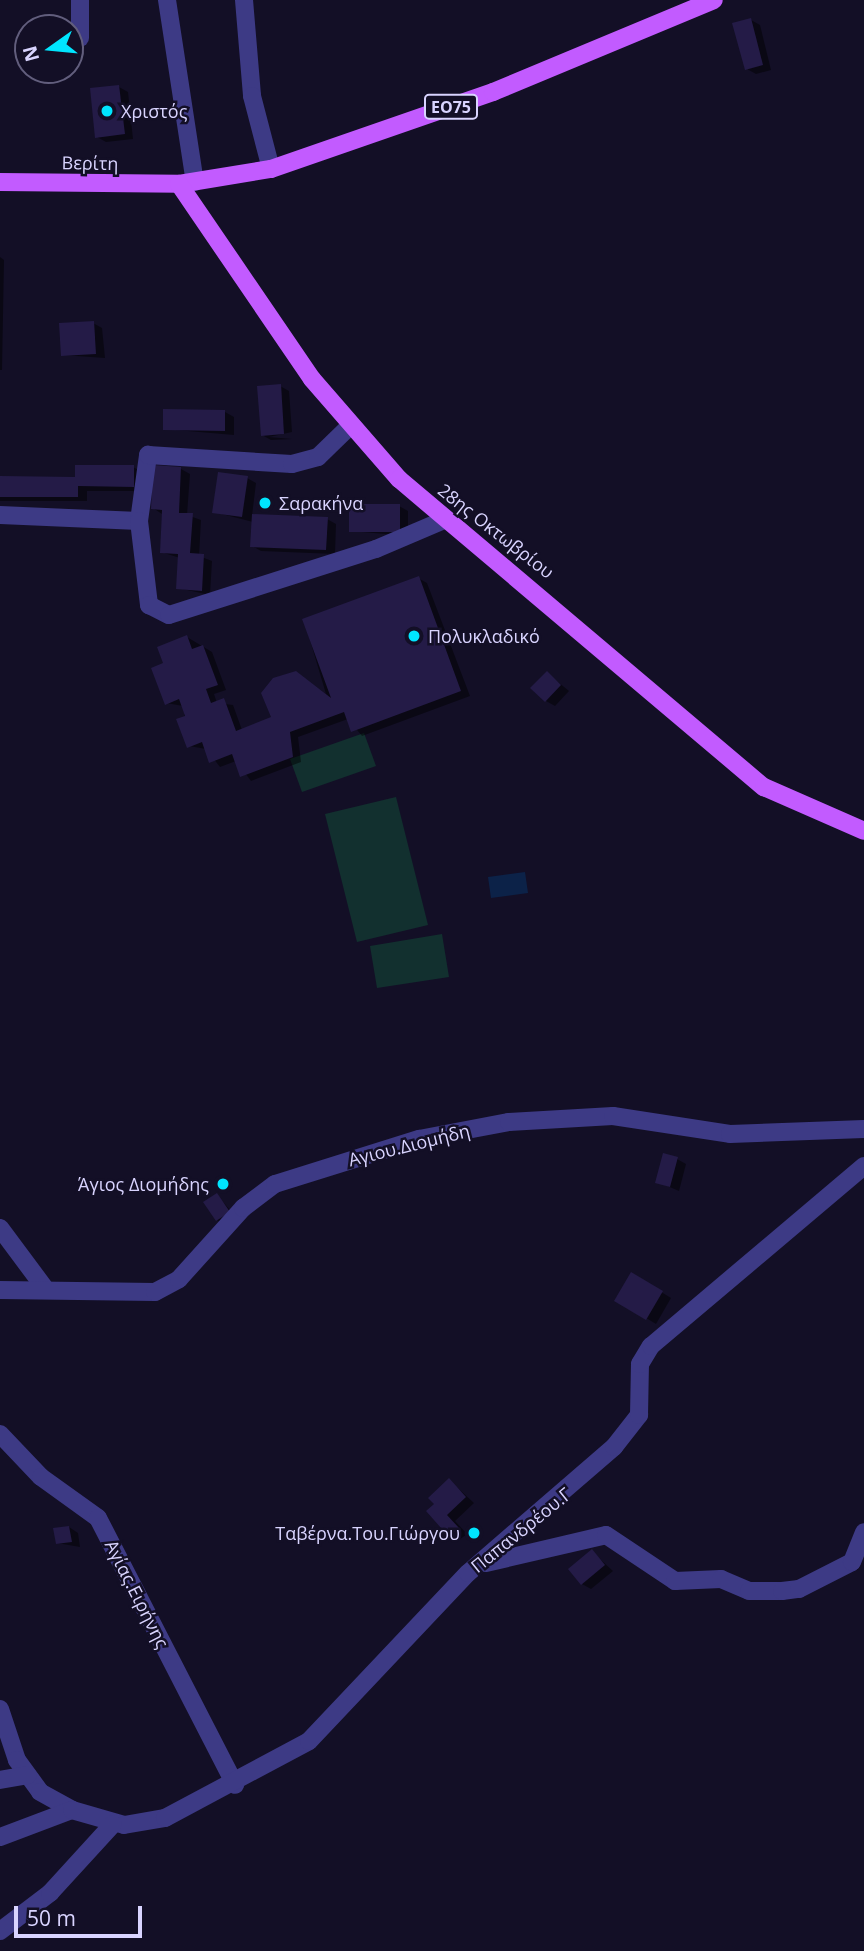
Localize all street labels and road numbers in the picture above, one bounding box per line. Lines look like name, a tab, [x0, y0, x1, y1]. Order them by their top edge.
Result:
road number: ΕΟ75	[423, 94, 479, 120]
street label: Βερίτη	[61, 152, 119, 174]
street label: 28ης Οκτωβρίου	[434, 479, 558, 583]
street label: Αγιου.Διομήδη	[346, 1119, 472, 1171]
street label: Παπανδρέου.Γ	[467, 1483, 575, 1577]
street label: Αγίας.Ειρήνης	[100, 1536, 174, 1652]

